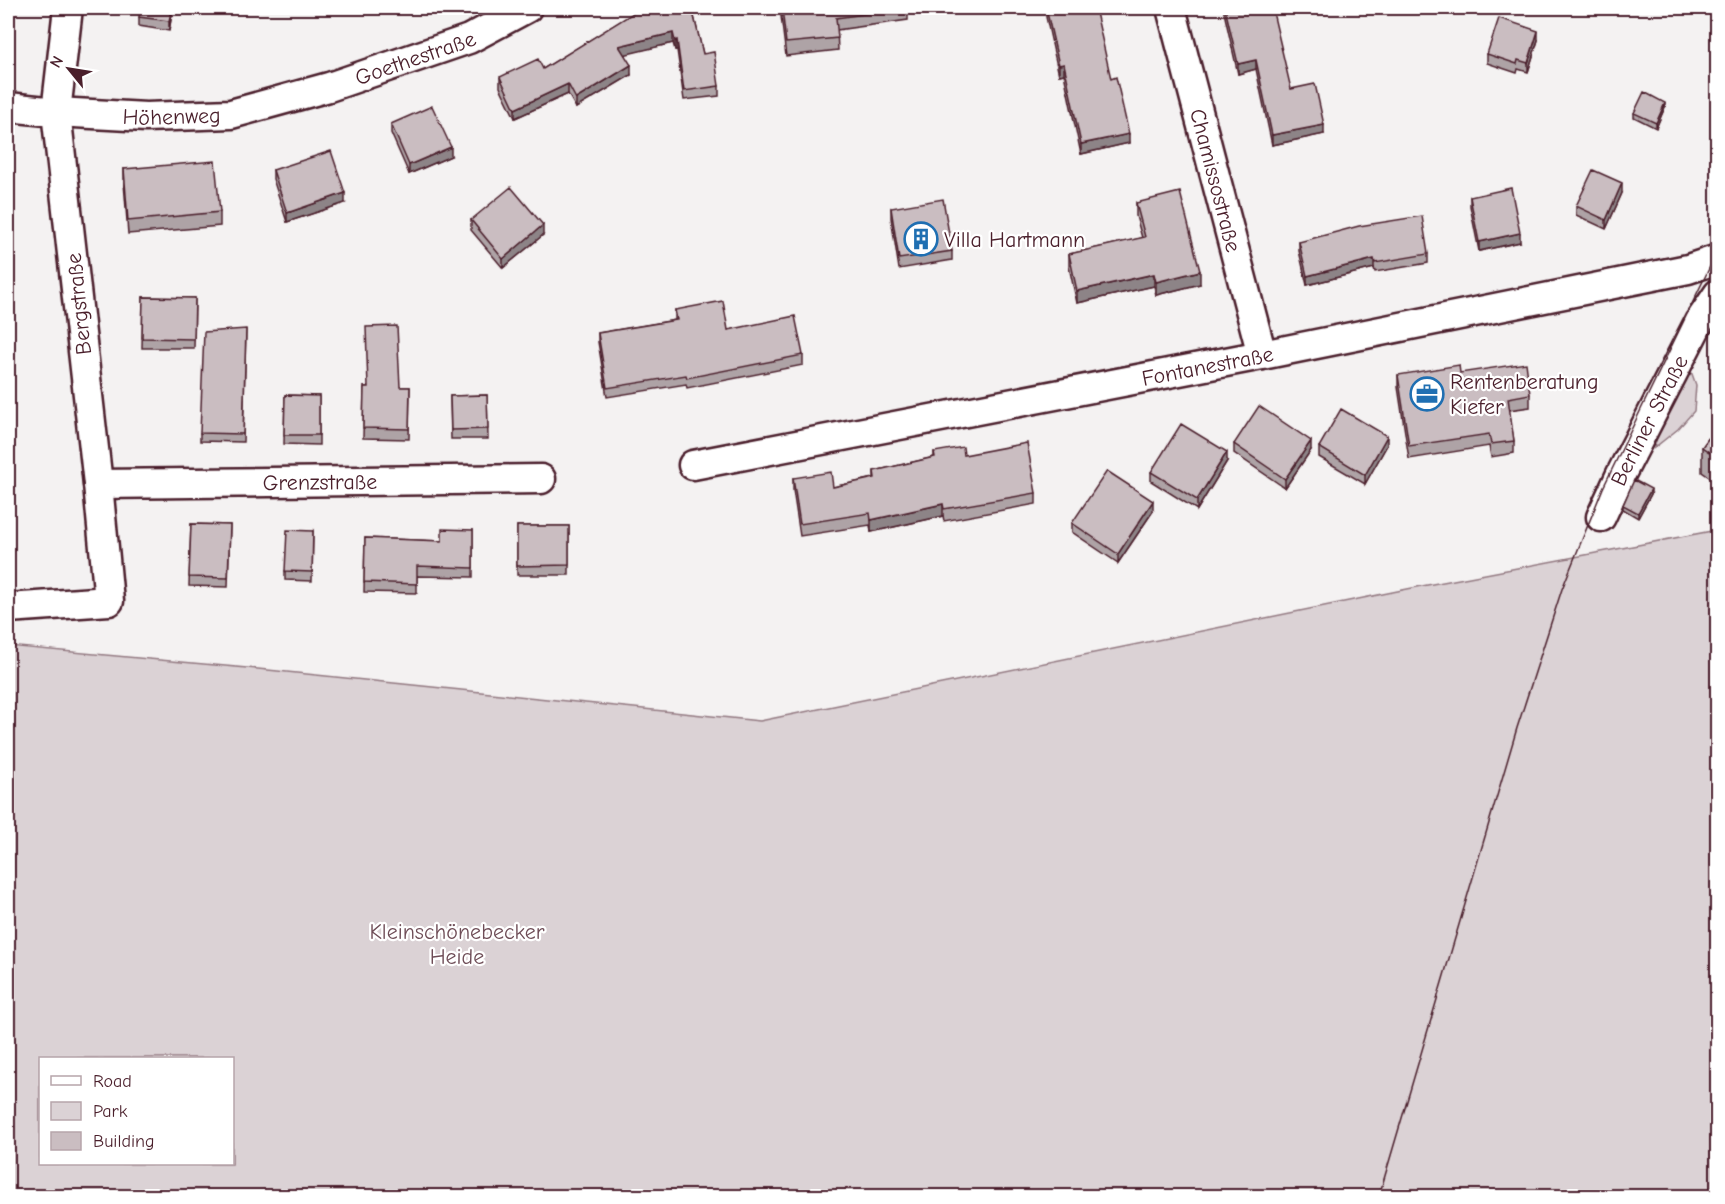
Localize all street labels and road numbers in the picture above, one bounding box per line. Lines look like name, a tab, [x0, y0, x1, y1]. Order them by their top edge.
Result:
street label: Goethestraße	[352, 26, 480, 91]
street label: Höhenweg	[122, 102, 221, 131]
street label: Chamissostraße	[1184, 106, 1246, 255]
street label: Bergstraße	[61, 252, 97, 356]
street label: Fontanestraße	[1140, 341, 1276, 392]
street label: Berliner Straße	[1605, 351, 1694, 490]
street label: Grenzstraße	[263, 469, 377, 496]

